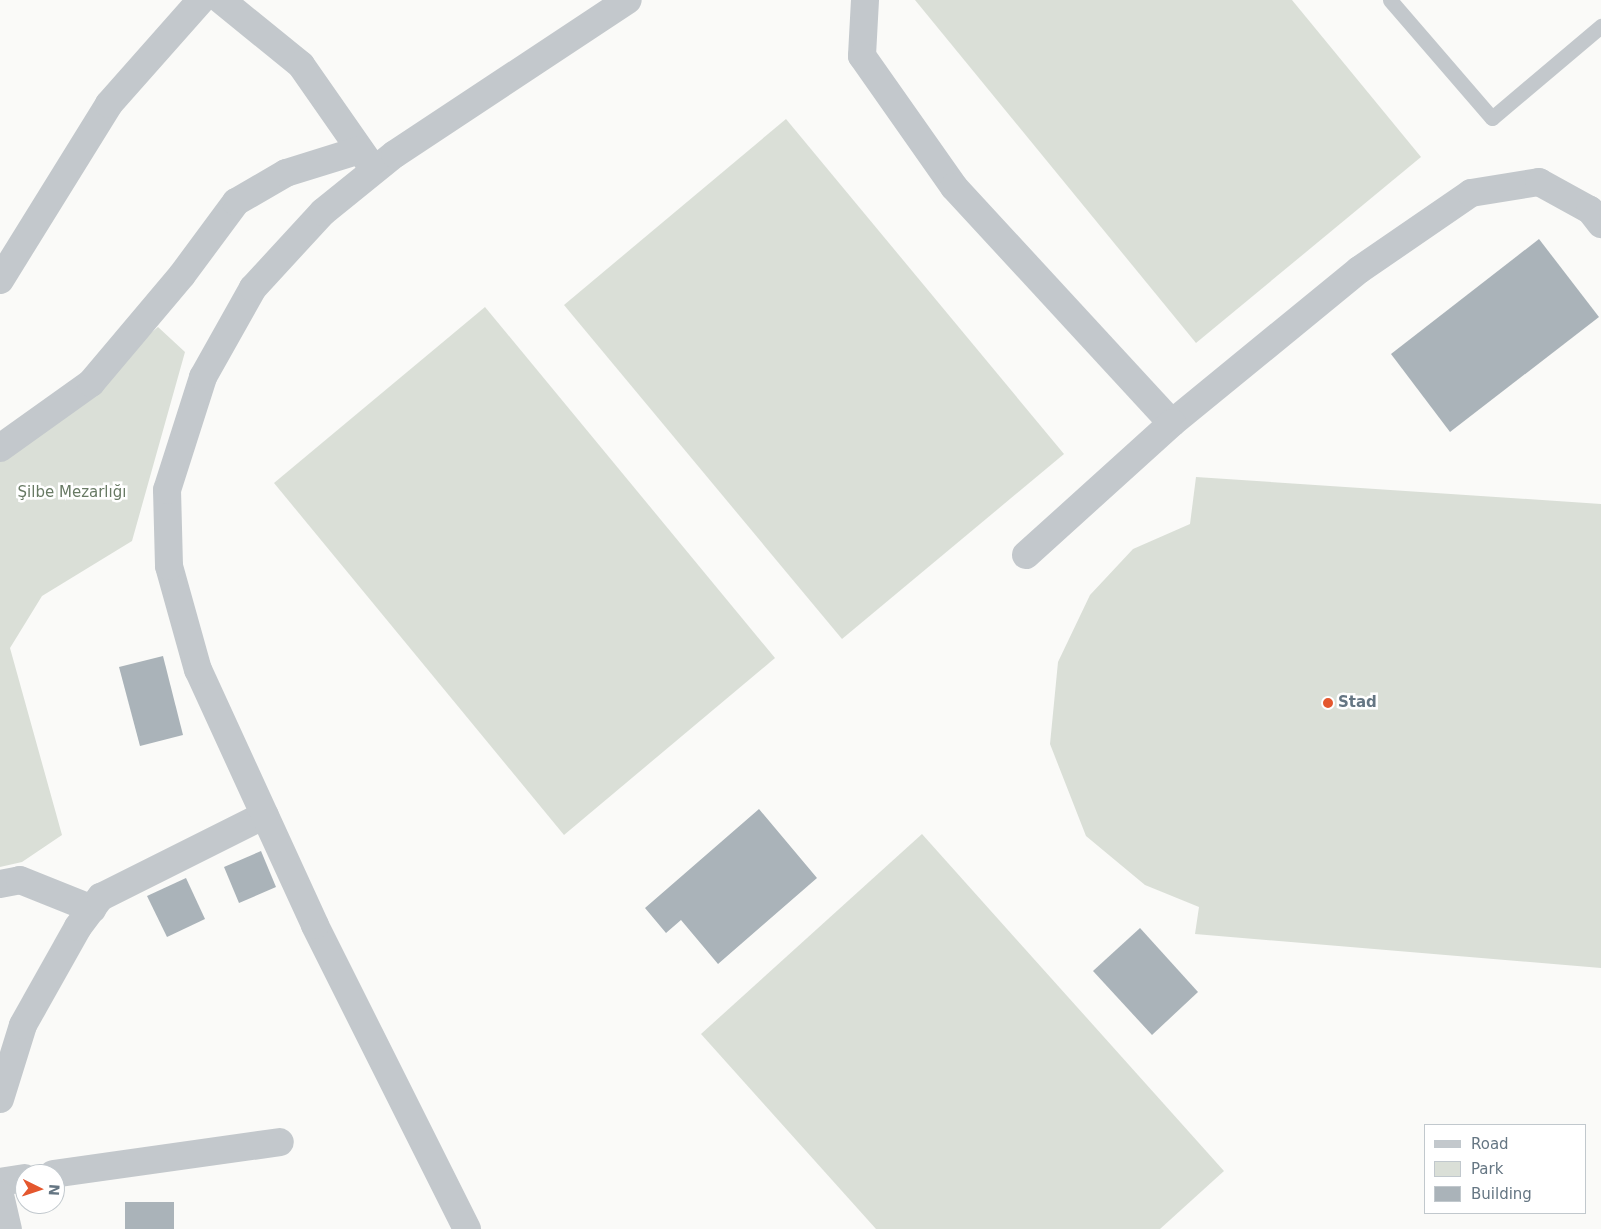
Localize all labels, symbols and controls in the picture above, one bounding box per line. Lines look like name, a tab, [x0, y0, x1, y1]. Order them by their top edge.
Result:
park label: Şilbe Mezarlığı	[18, 484, 126, 502]
place label: Stad	[1338, 694, 1377, 712]
marker: Stad	[1322, 697, 1334, 709]
legend	[1424, 1124, 1586, 1214]
text: Road	[1471, 1135, 1509, 1153]
text: Park	[1471, 1160, 1503, 1178]
north arrow	[15, 1164, 65, 1214]
text: N	[46, 1184, 62, 1196]
text: Building	[1471, 1185, 1532, 1203]

